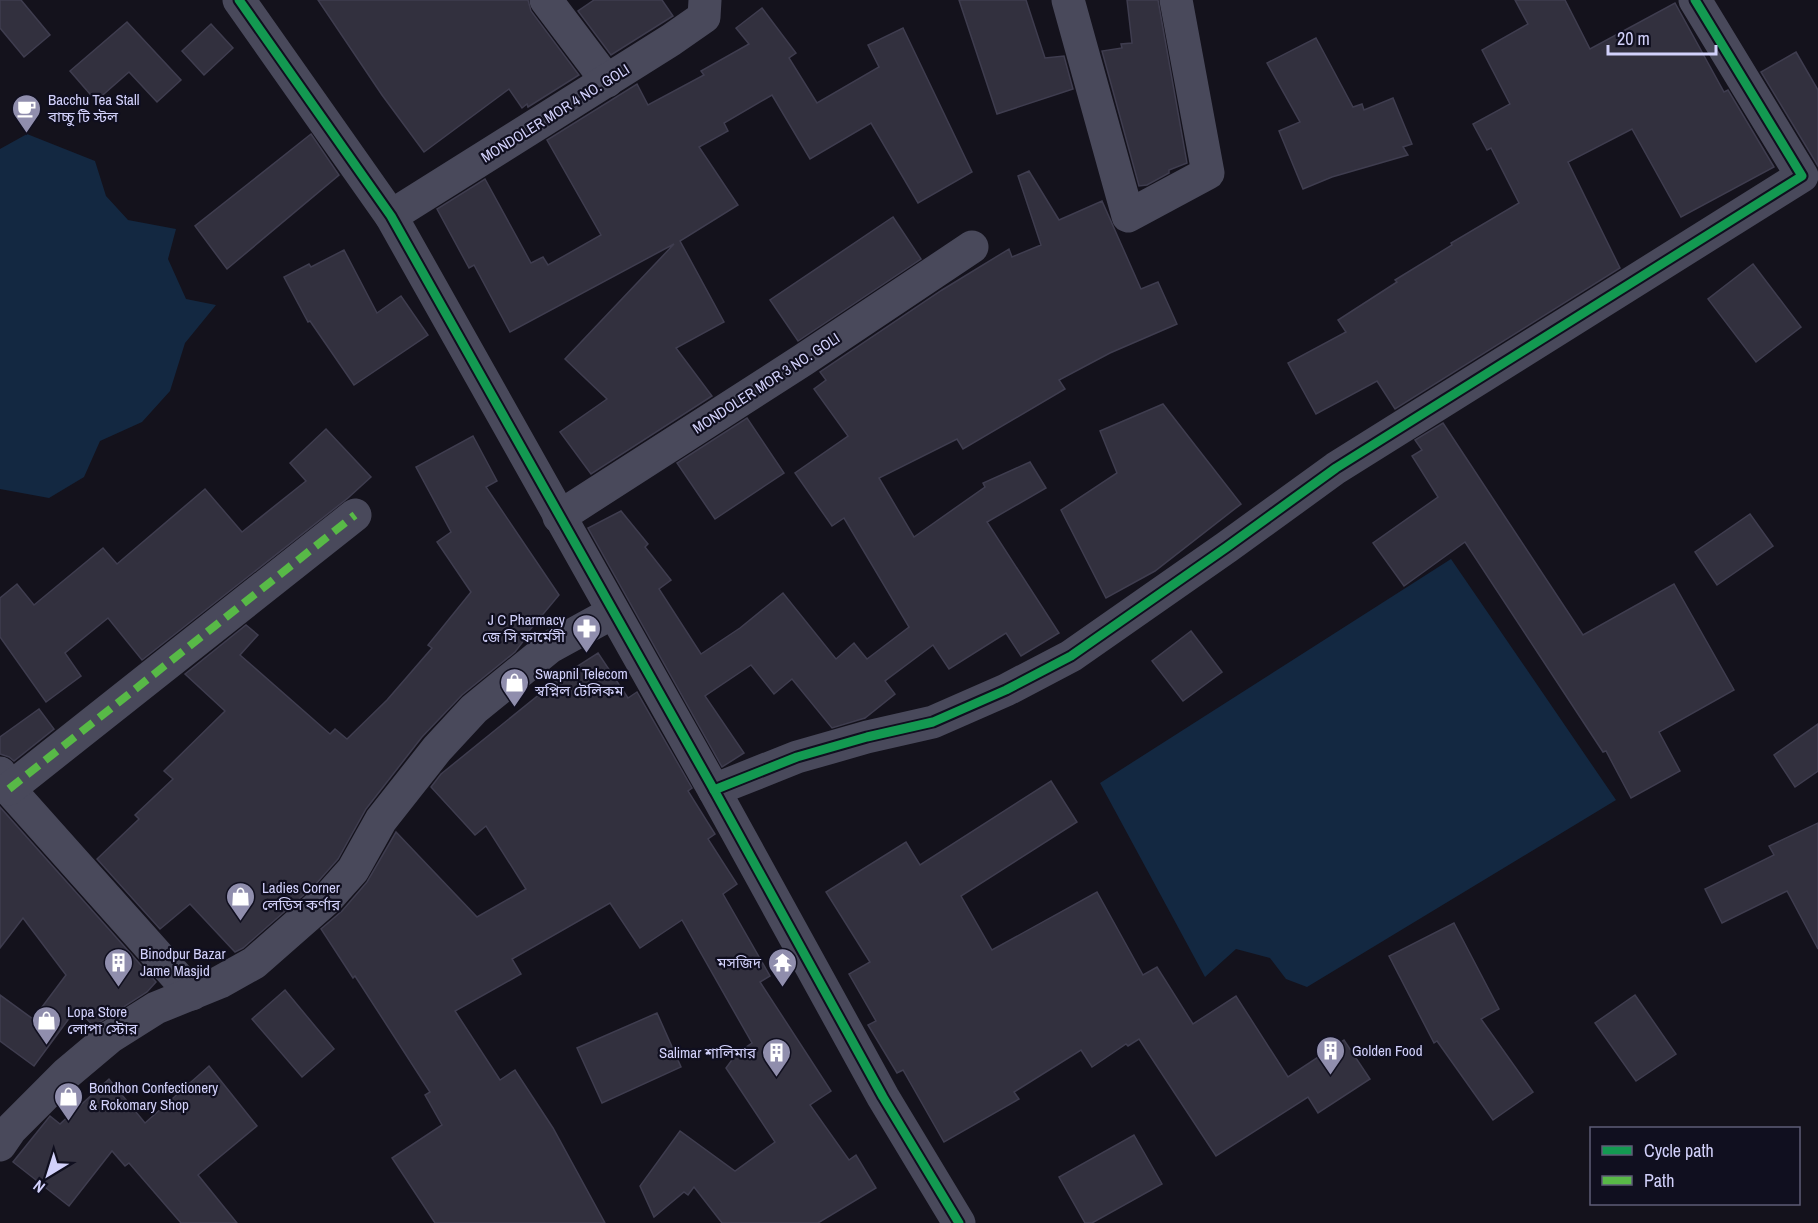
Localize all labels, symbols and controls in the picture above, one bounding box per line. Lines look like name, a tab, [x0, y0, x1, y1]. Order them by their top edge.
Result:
scale bar	[1608, 18, 1716, 56]
text: 20 m	[1617, 26, 1650, 51]
street label: MONDOLER MOR 4 NO. GOLI	[477, 59, 633, 167]
place label: Bacchu Tea Stall বাচ্চু টি স্টল	[47, 89, 139, 127]
cafe icon: Bacchu Tea Stall বাচ্চু টি স্টল	[11, 92, 43, 134]
street label: MONDOLER MOR 3 NO. GOLI	[688, 327, 844, 439]
place label: J C Pharmacy জে সি ফার্মেসী	[482, 609, 566, 647]
pharmacy icon: J C Pharmacy জে সি ফার্মেসী	[570, 612, 602, 654]
place label: Swapnil Telecom স্বপ্নিল টেলিকম	[534, 663, 628, 701]
shop icon: Swapnil Telecom স্বপ্নিল টেলিকম	[498, 666, 530, 708]
place label: Ladies Corner লেডিস কর্ণার	[262, 877, 341, 915]
shop icon: Ladies Corner লেডিস কর্ণার	[225, 880, 257, 922]
place label: Binodpur Bazar Jame Masjid	[140, 943, 225, 981]
building icon: Binodpur Bazar Jame Masjid	[103, 946, 135, 988]
temple icon: মসজিদ	[766, 946, 798, 988]
place label: মসজিদ	[716, 952, 762, 973]
place label: Lopa Store লোপা স্টোর	[67, 1001, 138, 1039]
shop icon: Lopa Store লোপা স্টোর	[30, 1004, 62, 1046]
building icon: Golden Food	[1315, 1034, 1347, 1076]
building icon: Salimar শালিমার	[761, 1036, 793, 1078]
place label: Golden Food	[1352, 1040, 1423, 1061]
place label: Salimar শালিমার	[659, 1042, 757, 1063]
place label: Bondhon Confectionery & Rokomary Shop	[89, 1077, 219, 1115]
shop icon: Bondhon Confectionery & Rokomary Shop	[52, 1080, 84, 1122]
legend	[1590, 1127, 1800, 1205]
text: Cycle path	[1644, 1138, 1714, 1163]
north arrow	[18, 1145, 78, 1205]
text: Path	[1644, 1168, 1674, 1193]
text: N	[28, 1175, 49, 1198]

